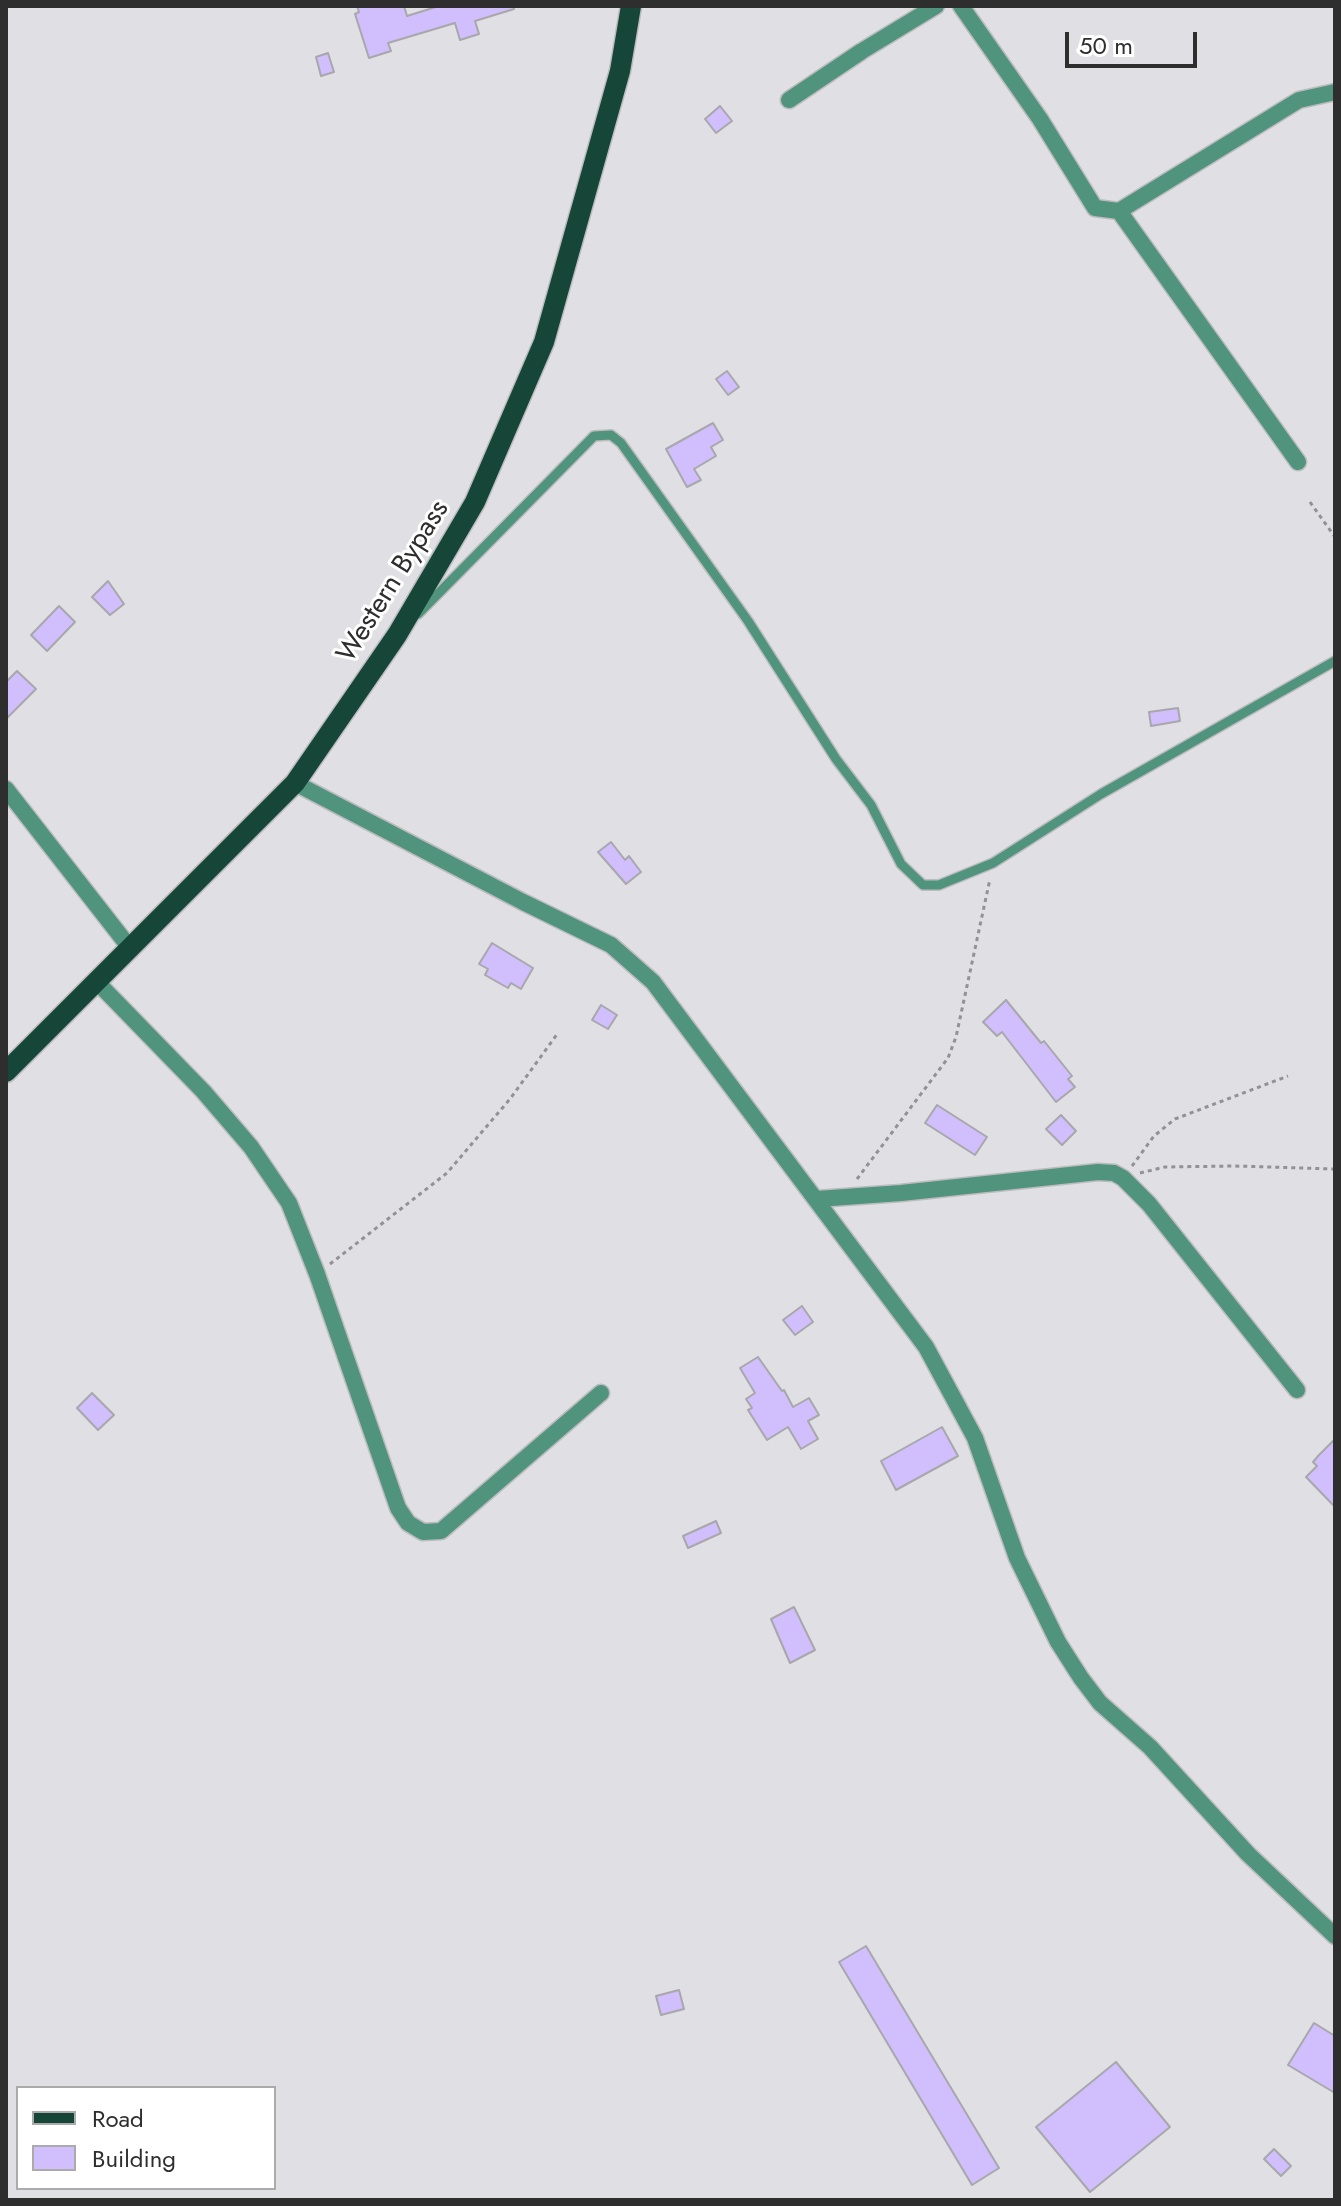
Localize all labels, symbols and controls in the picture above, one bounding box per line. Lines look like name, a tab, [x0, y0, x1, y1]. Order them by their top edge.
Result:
scale bar	[1069, 16, 1201, 66]
text: 50 m	[1079, 28, 1133, 63]
street label: Western Bypass	[331, 495, 457, 669]
legend	[16, 2086, 276, 2190]
text: Road	[92, 2101, 144, 2136]
text: Building	[92, 2141, 176, 2176]

